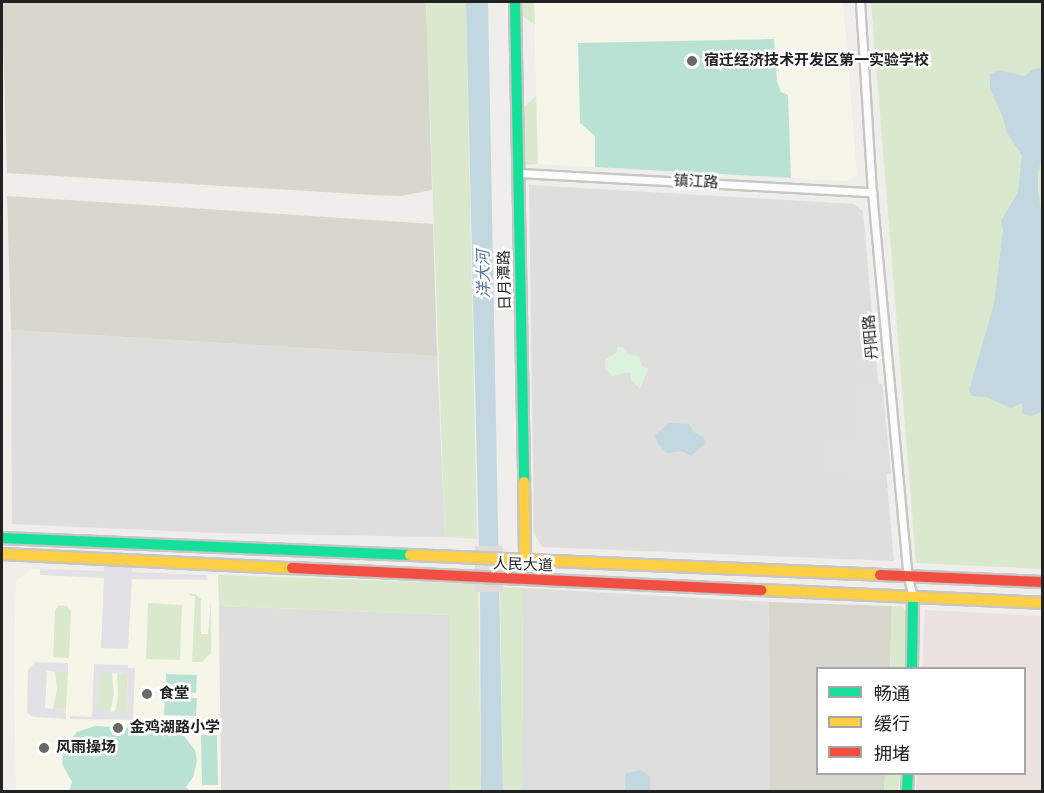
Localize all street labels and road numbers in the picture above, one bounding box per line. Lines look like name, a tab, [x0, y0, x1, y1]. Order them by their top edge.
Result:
street label: 镇江路	[673, 172, 719, 192]
street label: 日月潭路	[495, 250, 515, 310]
street label: 丹阳路	[860, 314, 882, 360]
street label: 人民大道	[493, 555, 553, 575]

